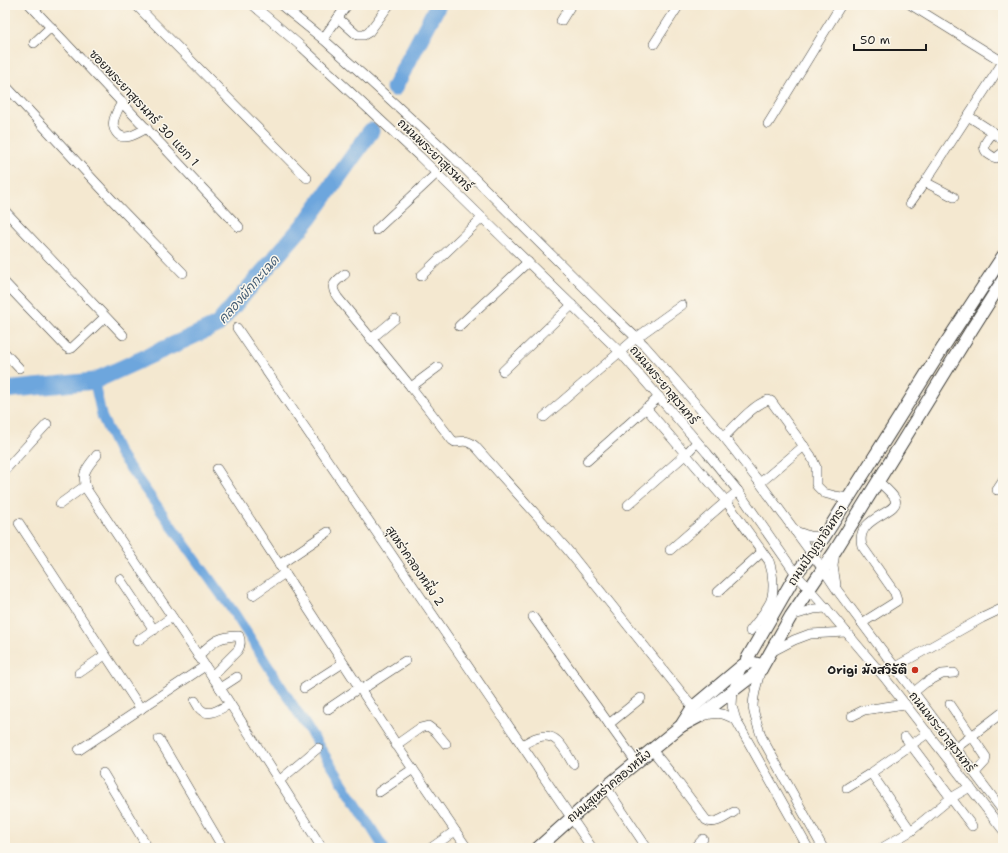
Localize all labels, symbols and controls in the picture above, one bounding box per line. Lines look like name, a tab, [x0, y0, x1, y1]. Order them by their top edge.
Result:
scale bar	[854, 26, 926, 52]
text: 50 m	[860, 32, 890, 48]
street label: ซอยพระยาสุเรนทร์ 30 แยก 1	[85, 46, 202, 170]
street label: ถนนพระยาสุเรนทร์	[393, 115, 476, 196]
water label: คลองผักกะเฉด	[214, 251, 283, 327]
street label: ถนนพระยาสุเรนทร์	[625, 342, 702, 429]
street label: ถนนปัญญาอินทรา	[784, 501, 850, 589]
street label: สุเหร่าคลองหนึ่ง 2	[381, 521, 450, 610]
place label: Origi มังสวิรัติ	[827, 662, 907, 678]
marker: Origi มังสวิรัติ	[910, 665, 920, 675]
street label: ถนนพระยาสุเรนทร์	[905, 688, 979, 777]
street label: ถนนสุเหร่าคลองหนึ่ง	[562, 744, 655, 827]

